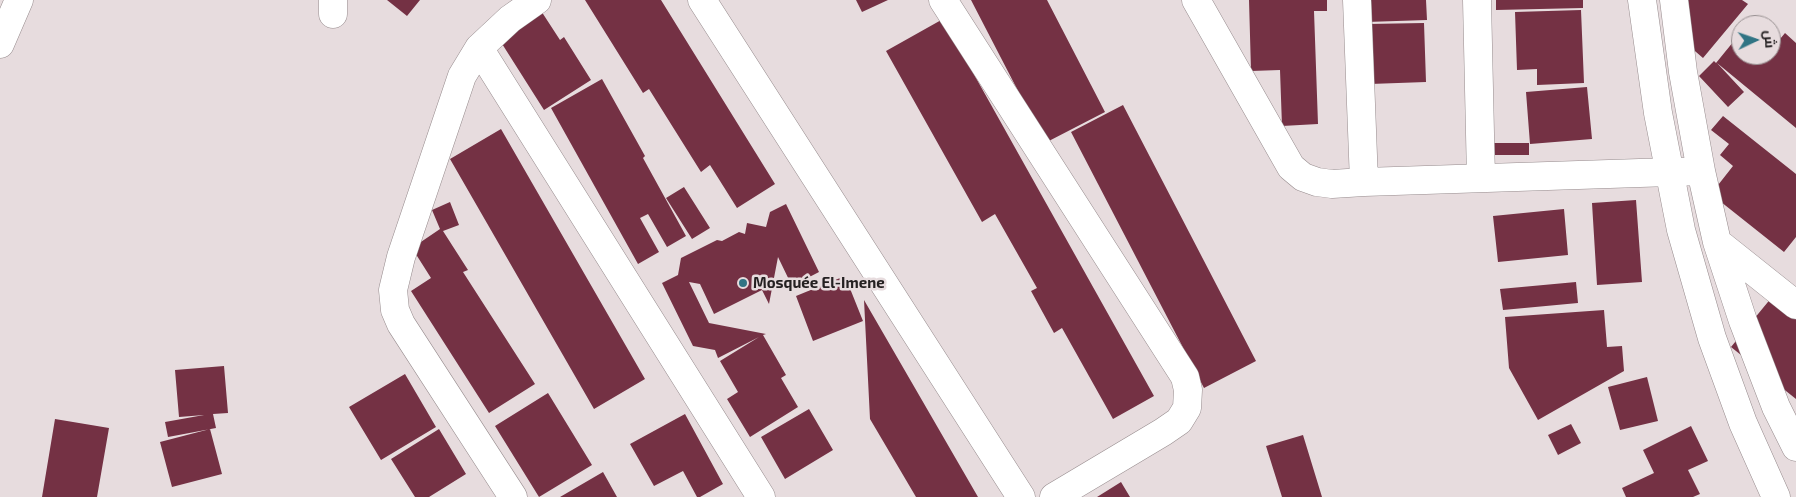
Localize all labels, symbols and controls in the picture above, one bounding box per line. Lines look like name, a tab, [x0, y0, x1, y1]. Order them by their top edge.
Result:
north arrow	[1731, 15, 1781, 65]
text: ش	[1762, 30, 1779, 49]
place label: Mosquée El-Imene	[753, 274, 885, 292]
marker: Mosquée El-Imene	[737, 277, 749, 289]

